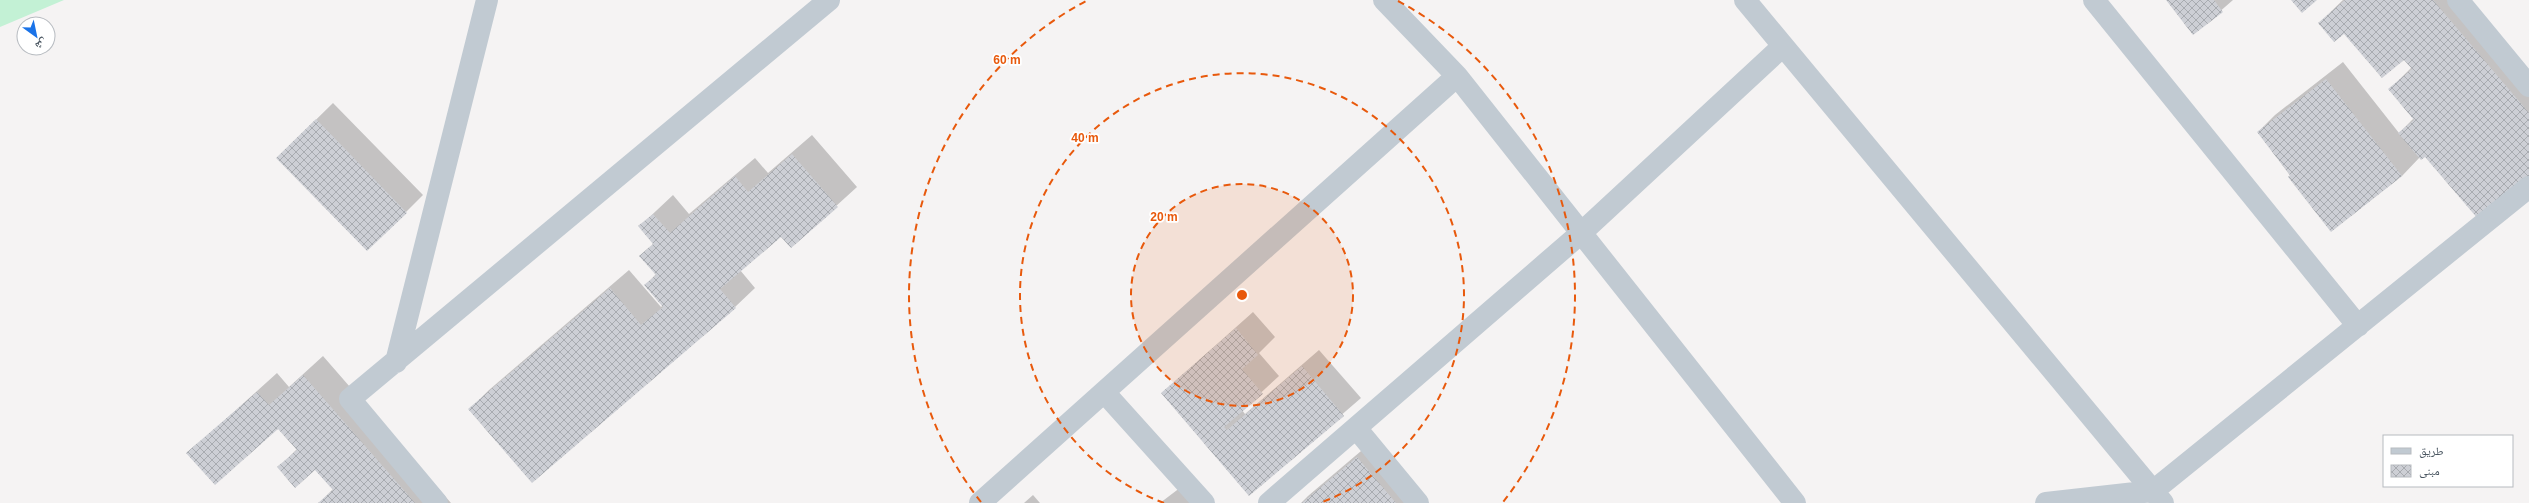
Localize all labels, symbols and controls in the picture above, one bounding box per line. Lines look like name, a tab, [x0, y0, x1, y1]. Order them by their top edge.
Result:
north arrow	[16, 16, 56, 56]
text: ش	[32, 34, 50, 53]
text: 60 m	[993, 53, 1021, 67]
text: 40 m	[1071, 131, 1099, 145]
text: 20 m	[1150, 210, 1178, 224]
centre of rings	[1235, 288, 1249, 302]
legend	[2383, 435, 2513, 487]
text: طريق	[2419, 444, 2444, 458]
text: مبنى	[2419, 464, 2440, 478]

